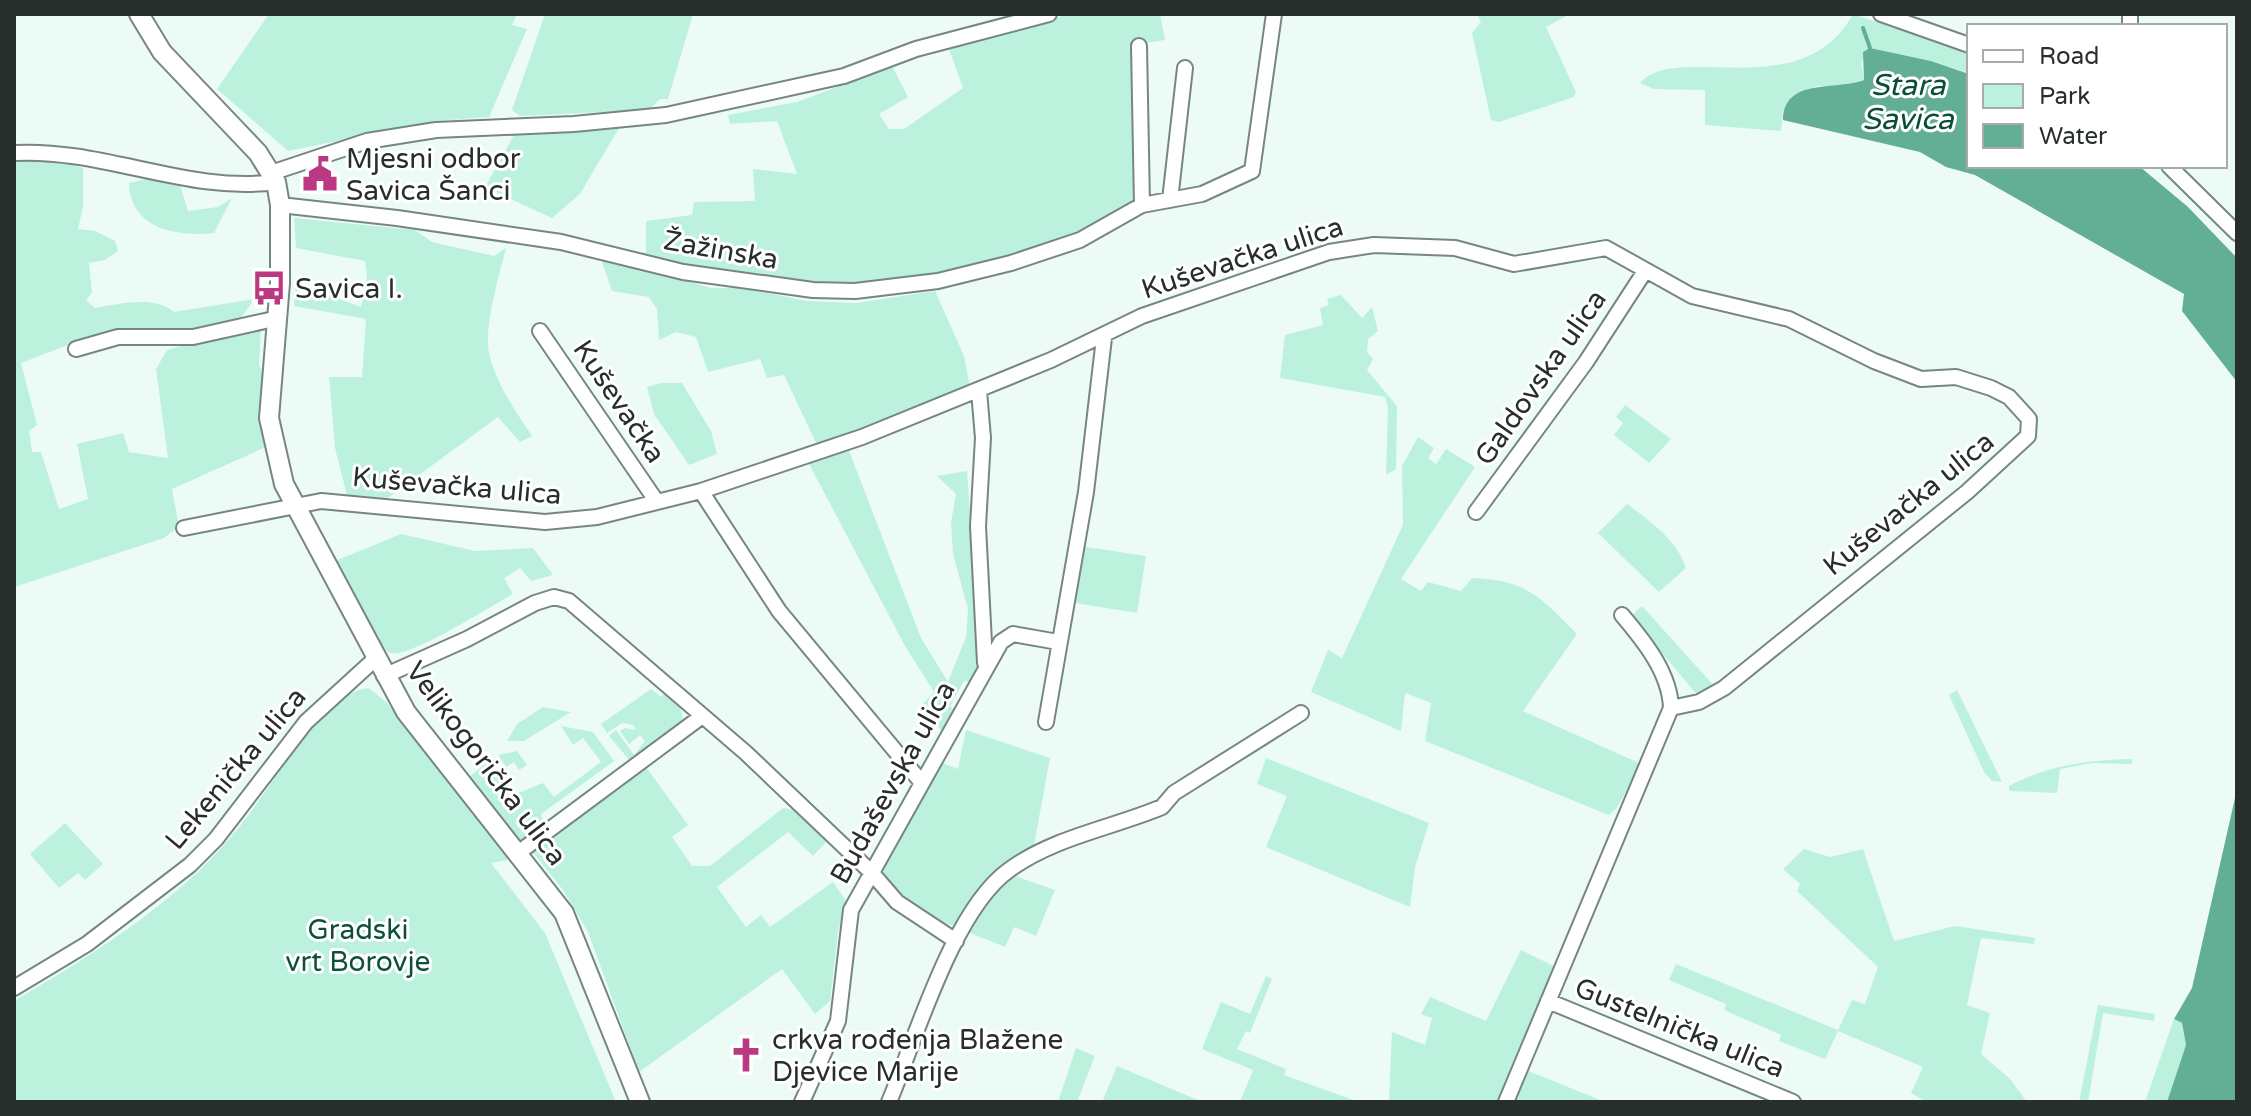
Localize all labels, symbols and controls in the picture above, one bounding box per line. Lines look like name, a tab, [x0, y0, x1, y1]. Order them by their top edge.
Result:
legend	[1967, 24, 2227, 168]
text: Road	[2039, 42, 2099, 71]
water label: Stara Savica	[1862, 67, 1955, 138]
text: Park	[2039, 82, 2090, 111]
text: Water	[2039, 122, 2108, 151]
place label: Mjesni odbor Savica Šanci	[346, 142, 521, 208]
public building icon: Mjesni odbor Savica Šanci	[301, 155, 339, 193]
street label: Kuševačka ulica	[1137, 209, 1347, 307]
street label: Žažinska	[661, 223, 781, 277]
bus stop icon: Savica I.	[250, 269, 288, 307]
place label: Savica I.	[295, 272, 403, 306]
street label: Galdovska ulica	[1468, 283, 1614, 472]
street label: Kuševačka	[566, 334, 673, 470]
street label: Kuševačka ulica	[1816, 425, 2001, 583]
street label: Kuševačka ulica	[351, 460, 563, 512]
street label: Velikogorička ulica	[398, 655, 574, 872]
street label: Budaševska ulica	[823, 675, 963, 890]
street label: Lekenička ulica	[158, 681, 314, 857]
park label: Gradski vrt Borovje	[286, 913, 430, 979]
street label: Gustelnička ulica	[1570, 970, 1790, 1086]
place label: crkva rođenja Blažene Djevice Marije	[772, 1023, 1063, 1089]
church icon: crkva rođenja Blažene Djevice Marije	[727, 1036, 765, 1074]

